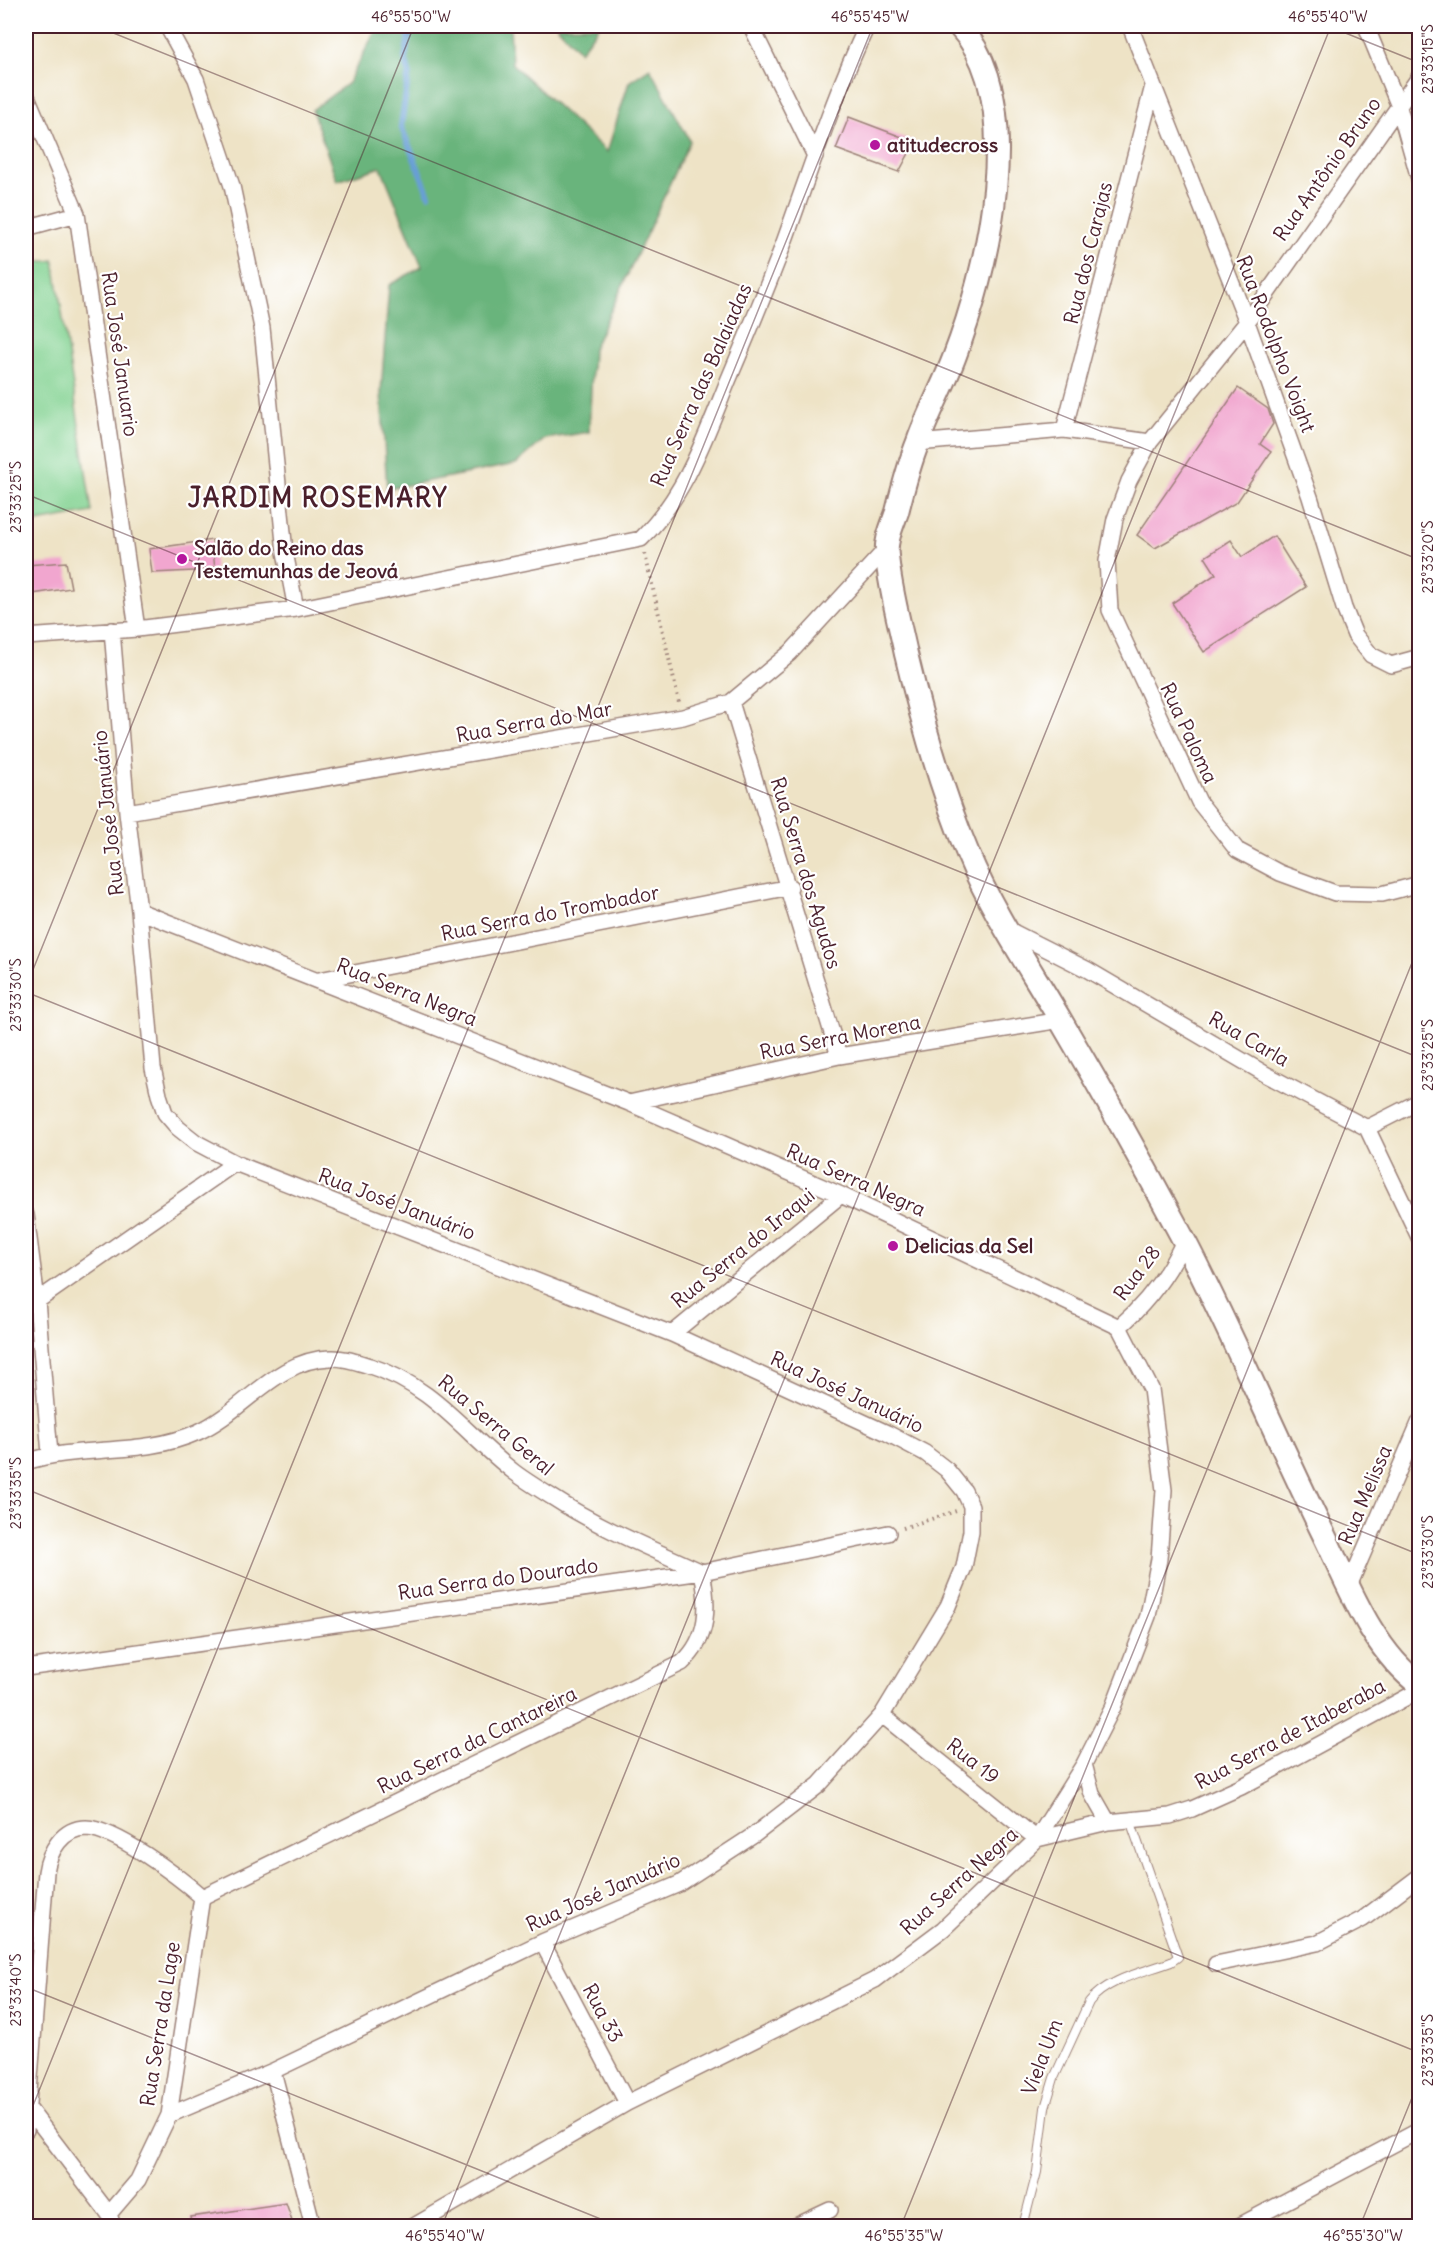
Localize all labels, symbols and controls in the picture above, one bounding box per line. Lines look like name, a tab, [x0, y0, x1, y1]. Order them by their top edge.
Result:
text: 46°55'50"W	[371, 7, 451, 26]
text: 46°55'45"W	[831, 7, 909, 26]
text: 46°55'40"W	[1288, 7, 1368, 26]
text: 23°33'15"S	[1418, 24, 1437, 94]
street label: Rua Antônio Bruno	[1267, 92, 1386, 246]
place label: atitudecross	[887, 132, 998, 157]
marker: atitudecross	[868, 138, 882, 152]
street label: Rua dos Carajas	[1058, 179, 1117, 327]
street label: Rua Rodolpho Voight	[1231, 252, 1322, 436]
street label: Rua José Januario	[97, 270, 144, 438]
street label: Rua Serra das Balaiadas	[644, 279, 757, 490]
text: 23°33'25"S	[6, 461, 25, 533]
district label: JARDIM ROSEMARY	[188, 481, 448, 514]
text: 23°33'20"S	[1418, 520, 1437, 594]
place label: Salão do Reino das Testemunhas de Jeová	[194, 535, 399, 583]
marker: Salão do Reino das Testemunhas de Jeová	[175, 552, 189, 566]
street label: Rua Paloma	[1155, 679, 1224, 787]
street label: Rua Serra do Mar	[454, 695, 614, 748]
street label: Rua José Januário	[86, 729, 129, 897]
street label: Rua Serra dos Agudos	[765, 774, 848, 972]
street label: Rua Serra do Trombador	[439, 879, 661, 946]
street label: Rua Serra Negra	[333, 952, 481, 1031]
text: 23°33'30"S	[6, 958, 25, 1032]
street label: Rua Carla	[1205, 1006, 1294, 1072]
street label: Rua Serra Morena	[757, 1009, 922, 1064]
text: 23°33'25"S	[1418, 1019, 1437, 1091]
street label: Rua Serra Negra	[783, 1138, 930, 1221]
street label: Rua José Januário	[315, 1162, 479, 1245]
street label: Rua Serra do Iraqui	[666, 1182, 819, 1313]
place label: Delicias da Sel	[905, 1233, 1033, 1258]
marker: Delicias da Sel	[886, 1239, 900, 1253]
street label: Rua 28	[1108, 1240, 1166, 1305]
street label: Rua José Januário	[767, 1345, 928, 1438]
street label: Rua Serra Geral	[433, 1369, 559, 1480]
street label: Rua Melissa	[1332, 1441, 1397, 1548]
text: 23°33'35"S	[6, 1457, 25, 1529]
text: 23°33'30"S	[1418, 1515, 1437, 1589]
street label: Rua Serra do Dourado	[396, 1552, 600, 1605]
street label: Rua Serra de Itaberaba	[1190, 1673, 1389, 1794]
street label: Rua Serra da Cantareira	[373, 1680, 581, 1799]
street label: Rua 19	[942, 1732, 1005, 1789]
street label: Rua Serra Negra	[895, 1821, 1023, 1940]
street label: Rua José Januário	[522, 1846, 684, 1937]
street label: Rua Serra da Lage	[134, 1940, 185, 2108]
text: 23°33'40"S	[6, 1953, 25, 2027]
street label: Rua 33	[578, 1979, 629, 2046]
text: 23°33'35"S	[1418, 2014, 1437, 2086]
street label: Viela Um	[1016, 2015, 1067, 2098]
text: 46°55'40"W	[405, 2226, 485, 2245]
text: 46°55'35"W	[865, 2226, 944, 2245]
text: 46°55'30"W	[1323, 2226, 1403, 2245]

